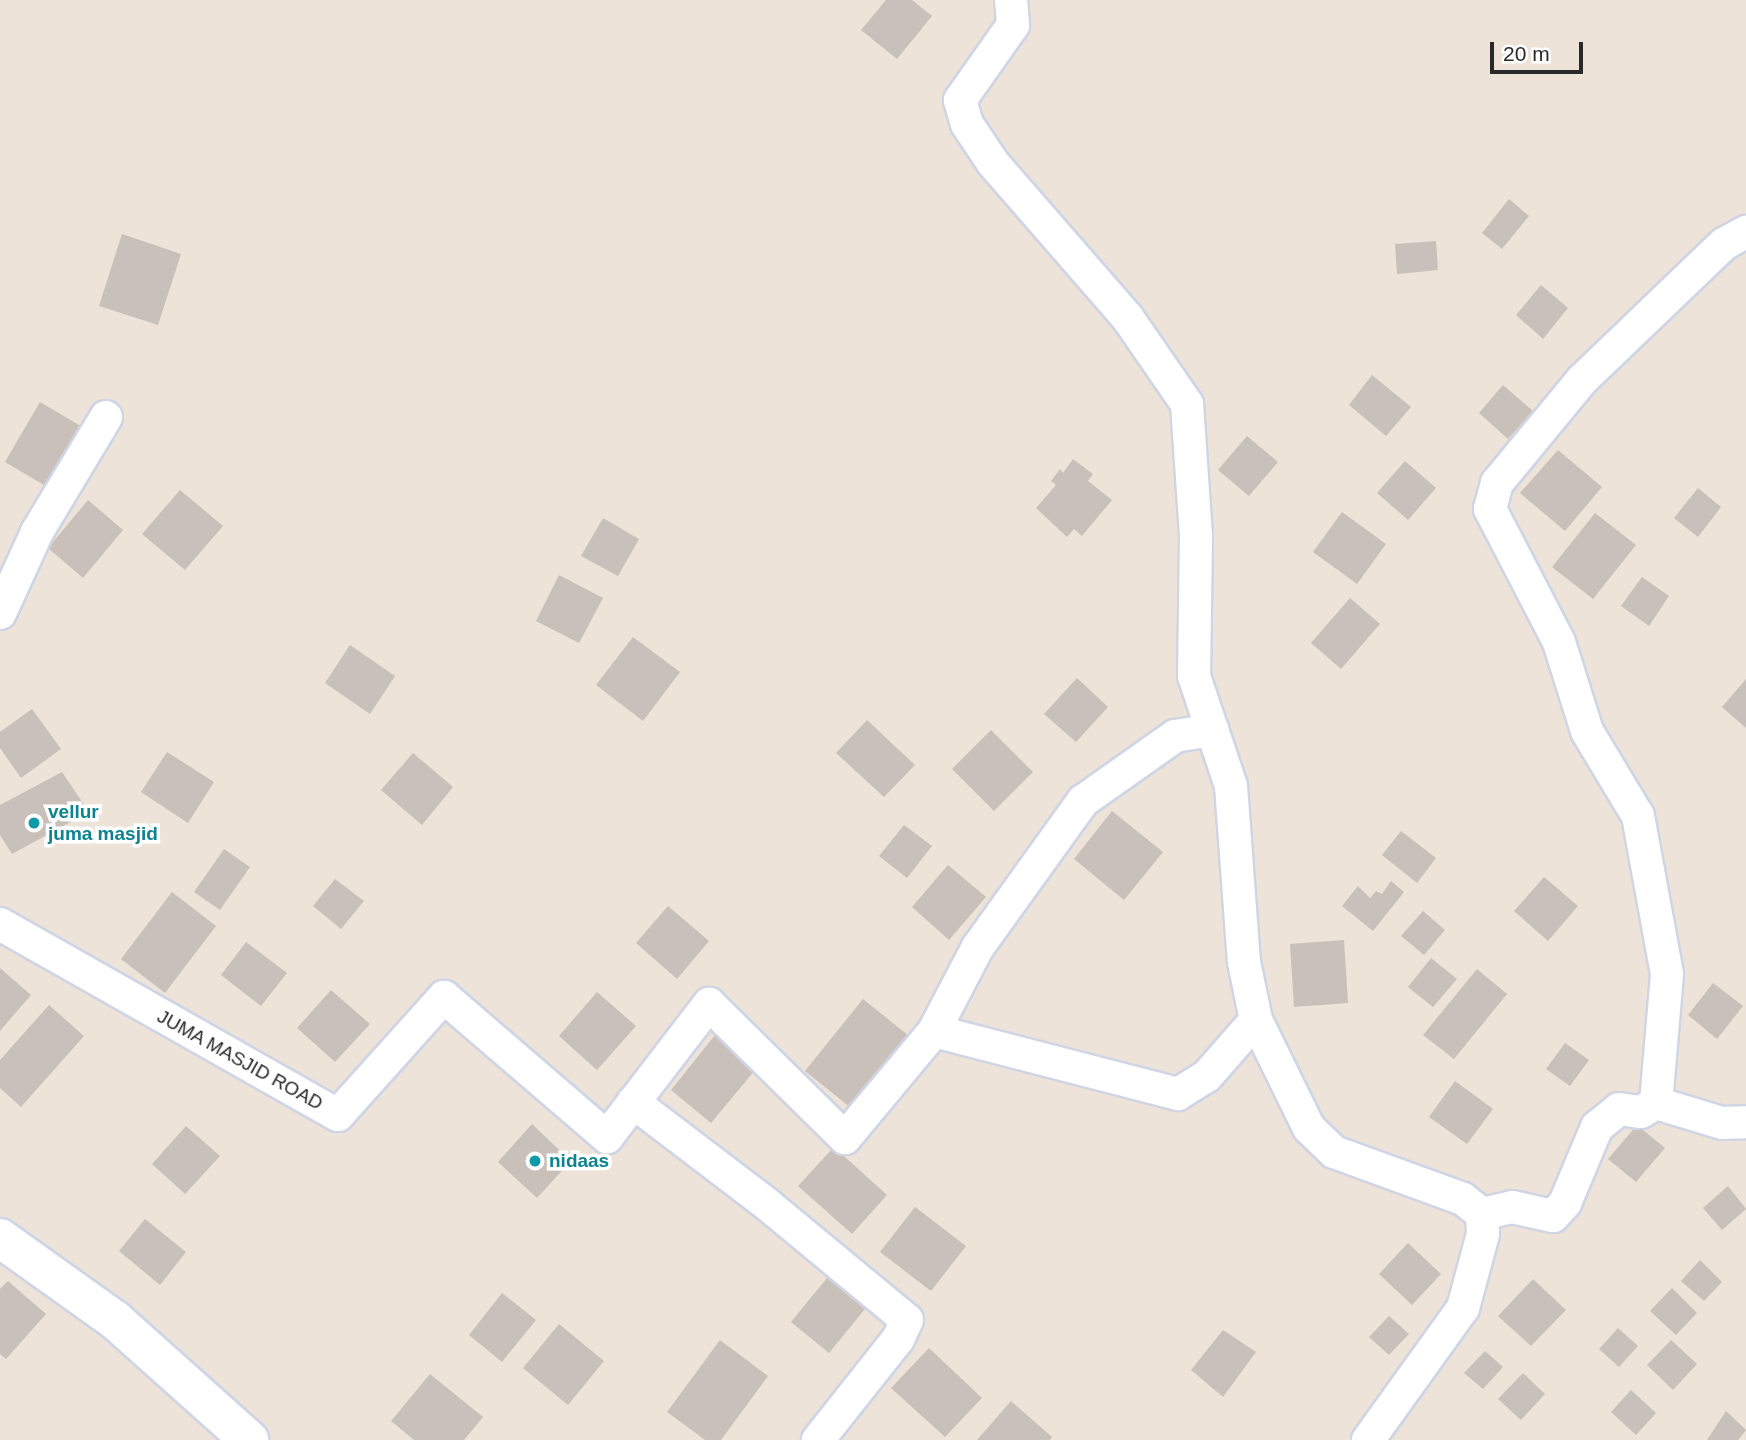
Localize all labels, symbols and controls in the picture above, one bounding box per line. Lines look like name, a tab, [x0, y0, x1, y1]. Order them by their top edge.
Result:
scale bar	[1494, 28, 1587, 72]
text: 20 m	[1503, 42, 1550, 65]
place label: vellur juma masjid	[48, 801, 158, 845]
marker: vellur juma masjid	[26, 815, 42, 831]
street label: JUMA MASJID ROAD	[153, 1005, 327, 1115]
place label: nidaas	[549, 1150, 609, 1172]
marker: nidaas	[527, 1153, 543, 1169]

